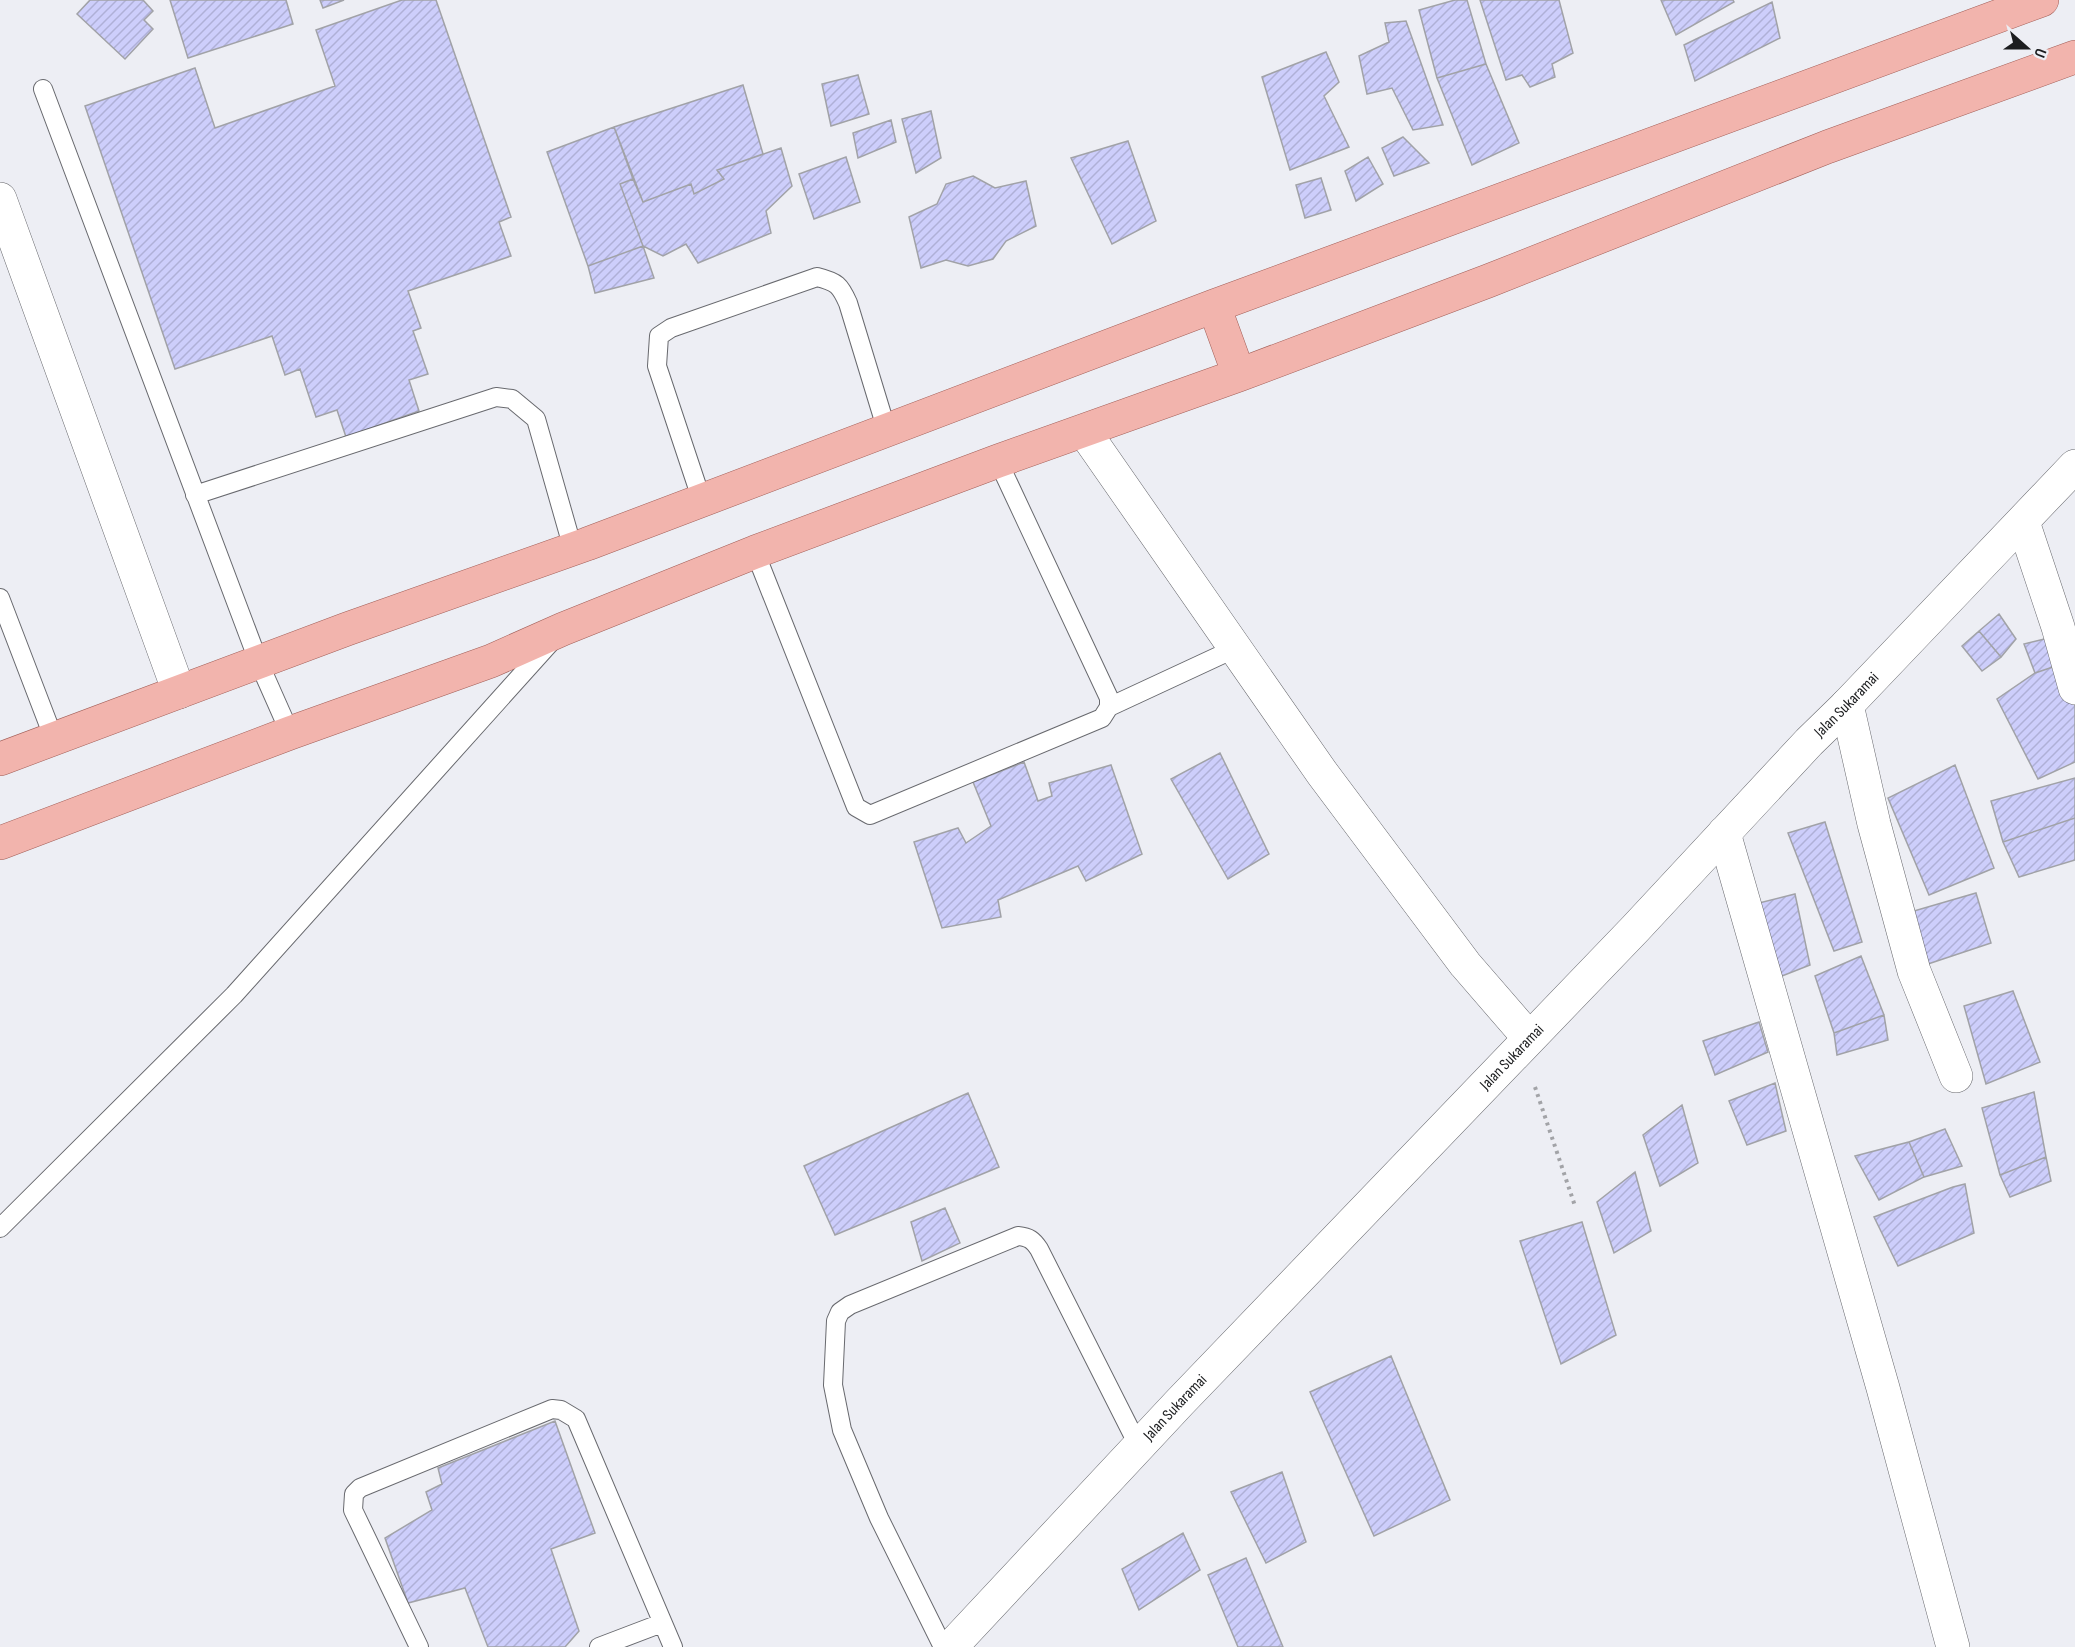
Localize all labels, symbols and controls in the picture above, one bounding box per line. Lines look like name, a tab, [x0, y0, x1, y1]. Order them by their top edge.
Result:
north arrow	[1997, 18, 2057, 78]
text: U	[2029, 46, 2050, 60]
street label: Jalan Sukaramai	[1810, 668, 1883, 742]
street label: Jalan Sukaramai	[1475, 1020, 1548, 1095]
street label: Jalan Sukaramai	[1139, 1370, 1211, 1445]

